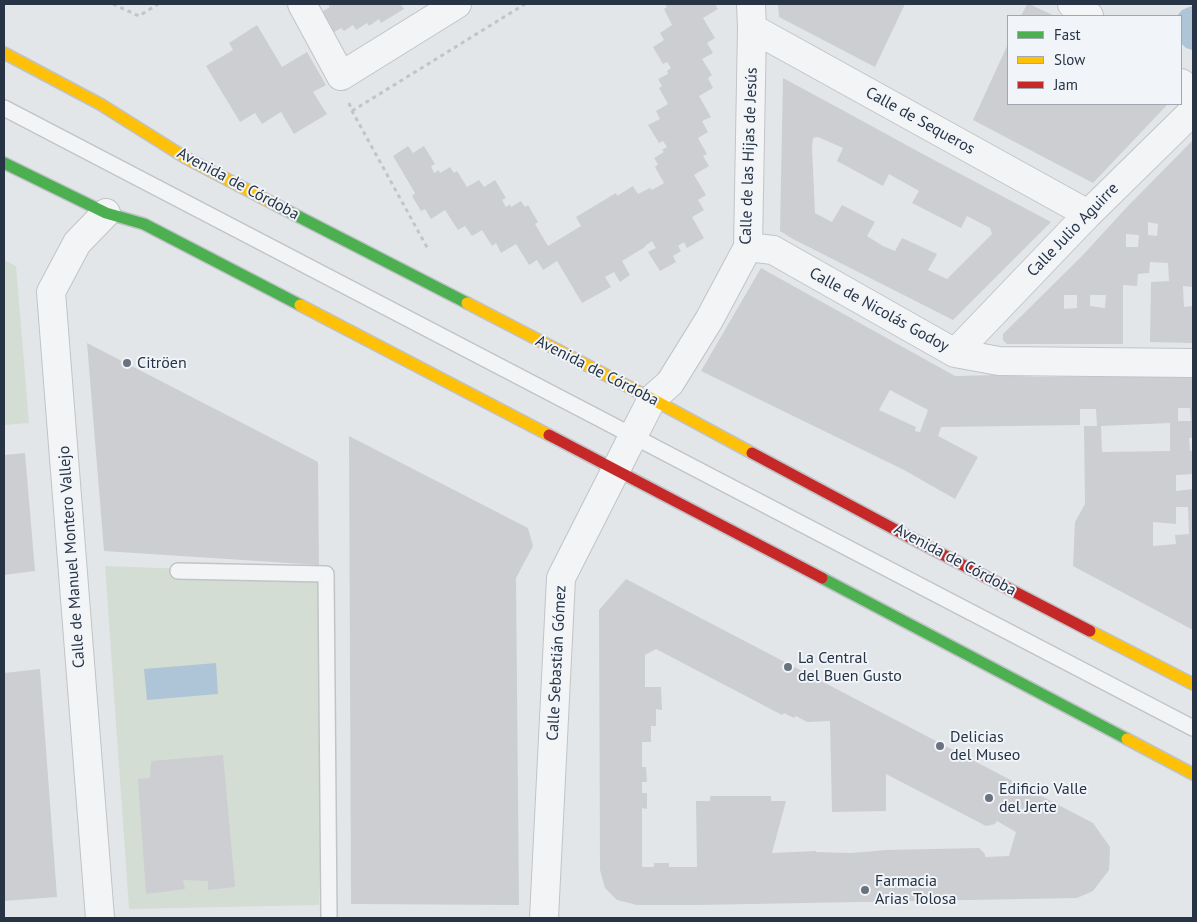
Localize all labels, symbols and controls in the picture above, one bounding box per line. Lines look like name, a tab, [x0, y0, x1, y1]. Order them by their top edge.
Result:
legend	[1007, 15, 1182, 105]
text: Fast	[1054, 25, 1081, 44]
text: Slow	[1054, 50, 1085, 69]
street label: Calle de las Hijas de Jesús	[736, 67, 762, 245]
text: Jam	[1054, 75, 1078, 94]
street label: Calle de Sequeros	[862, 83, 978, 159]
street label: Avenida de Córdoba	[174, 144, 302, 224]
street label: Calle Julio Aguirre	[1023, 179, 1123, 281]
street label: Calle de Nicolás Godoy	[806, 264, 952, 356]
street label: Avenida de Córdoba	[532, 332, 662, 410]
place label: Citröen	[137, 353, 187, 373]
marker: Citröen	[121, 357, 133, 369]
street label: Calle de Manuel Montero Vallejo	[55, 445, 89, 669]
street label: Avenida de Córdoba	[891, 520, 1019, 600]
street label: Calle Sebastián Gómez	[543, 585, 571, 741]
place label: La Central del Buen Gusto	[798, 648, 902, 686]
marker: La Central del Buen Gusto	[782, 661, 794, 673]
place label: Delicias del Museo	[950, 727, 1020, 765]
marker: Delicias del Museo	[934, 740, 946, 752]
place label: Edificio Valle del Jerte	[999, 779, 1087, 817]
marker: Edificio Valle del Jerte	[983, 792, 995, 804]
place label: Farmacia Arias Tolosa	[875, 871, 956, 909]
marker: Farmacia Arias Tolosa	[859, 884, 871, 896]

